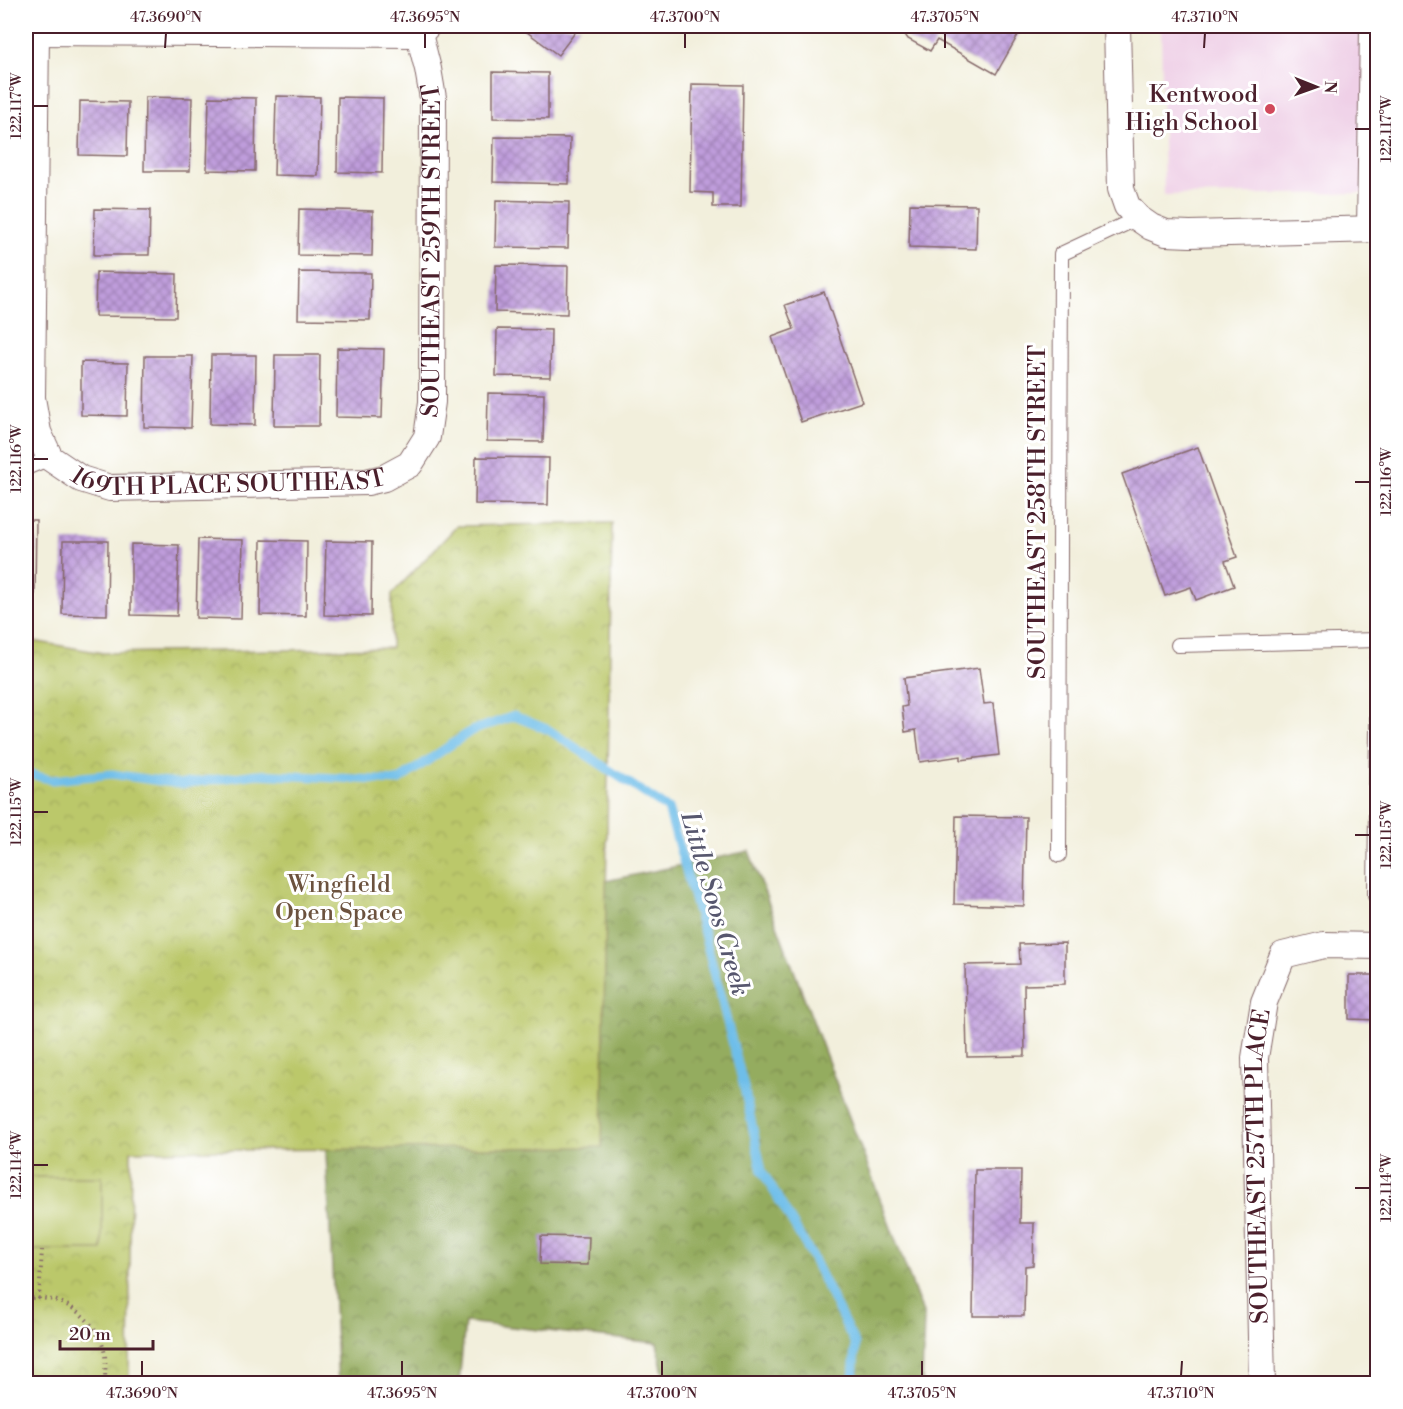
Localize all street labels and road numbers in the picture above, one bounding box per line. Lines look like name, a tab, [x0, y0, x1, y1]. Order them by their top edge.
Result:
street label: SOUTHEAST 259TH STREET	[415, 81, 448, 419]
street label: SOUTHEAST 258TH STREET	[1023, 345, 1053, 679]
street label: 169TH PLACE SOUTHEAST	[65, 461, 389, 503]
street label: SOUTHEAST 257TH PLACE	[1240, 1007, 1278, 1324]

